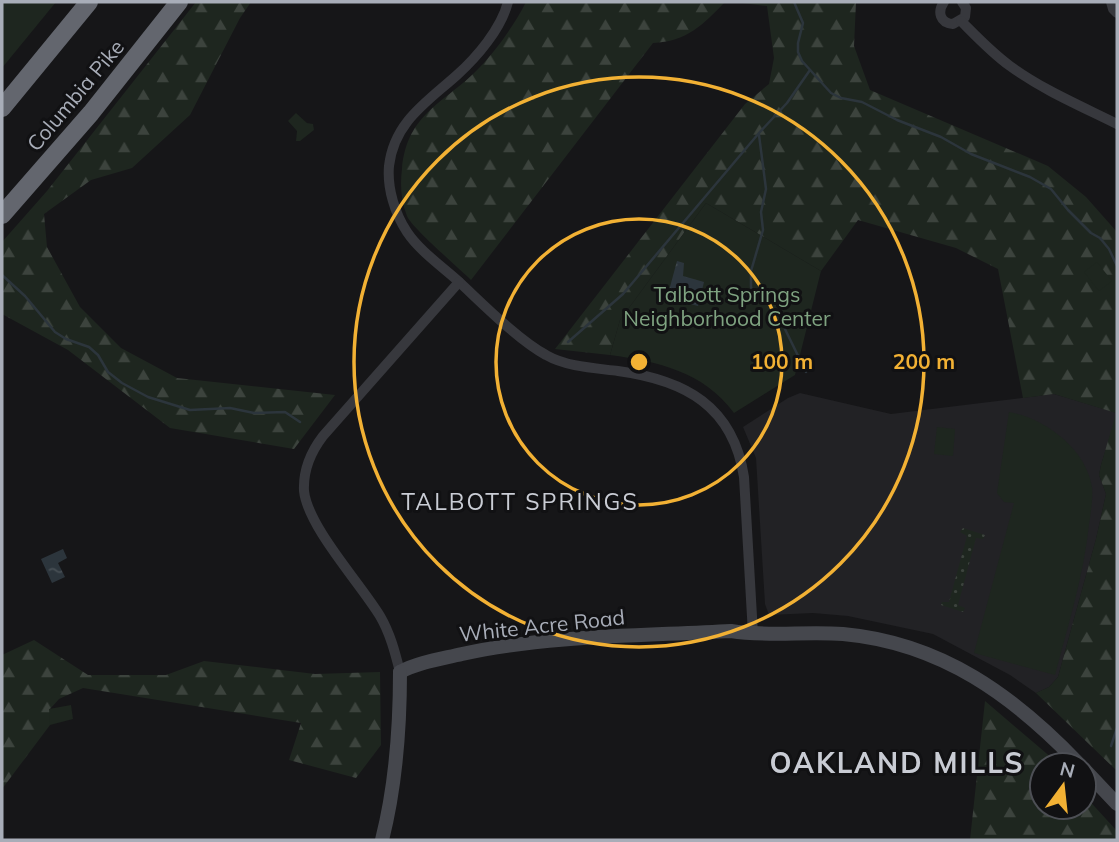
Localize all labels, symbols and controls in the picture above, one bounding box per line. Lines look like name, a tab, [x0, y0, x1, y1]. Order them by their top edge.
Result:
street label: Columbia Pike	[21, 34, 129, 156]
park label: Talbott Springs Neighborhood Center	[623, 281, 831, 331]
text: 100 m	[751, 348, 813, 374]
text: 200 m	[893, 348, 955, 374]
centre of rings	[627, 350, 651, 374]
district label: TALBOTT SPRINGS	[401, 487, 639, 516]
street label: White Acre Road	[458, 603, 626, 647]
district label: OAKLAND MILLS	[770, 745, 1025, 780]
north arrow	[1028, 751, 1098, 821]
text: N	[1057, 756, 1077, 783]

